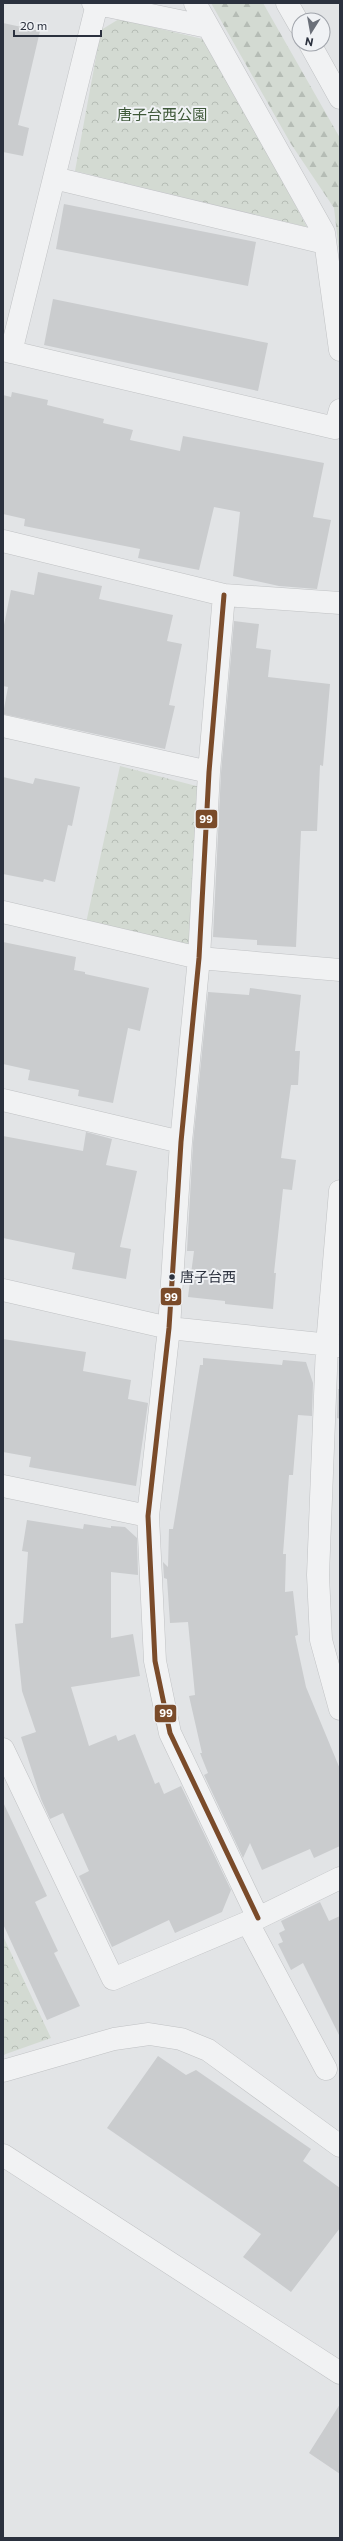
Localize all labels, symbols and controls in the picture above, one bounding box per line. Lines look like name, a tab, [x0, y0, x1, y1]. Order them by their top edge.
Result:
scale bar	[14, 12, 101, 38]
north arrow	[291, 12, 331, 52]
text: 20 m	[20, 18, 47, 32]
text: N	[304, 35, 314, 49]
park label: 唐子台西公園	[117, 105, 207, 123]
line badge: 99	[195, 809, 218, 829]
text: 99	[199, 812, 213, 825]
place label: 唐子台西	[180, 1268, 236, 1285]
marker: 唐子台西	[167, 1272, 177, 1282]
line badge: 99	[160, 1287, 182, 1306]
text: 99	[164, 1290, 178, 1303]
line badge: 99	[154, 1704, 177, 1723]
text: 99	[159, 1706, 173, 1719]

